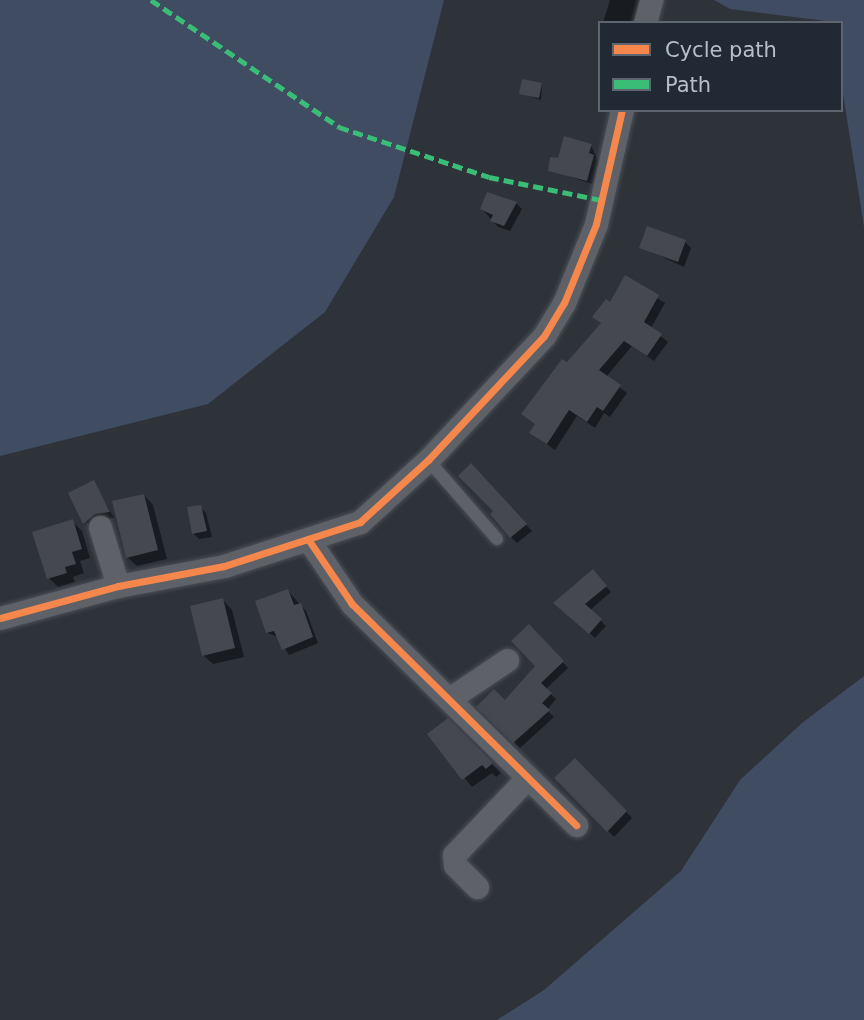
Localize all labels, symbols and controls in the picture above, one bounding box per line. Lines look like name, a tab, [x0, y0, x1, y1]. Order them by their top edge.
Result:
legend	[598, 21, 843, 112]
text: Cycle path	[665, 38, 777, 62]
text: Path	[665, 73, 711, 97]

